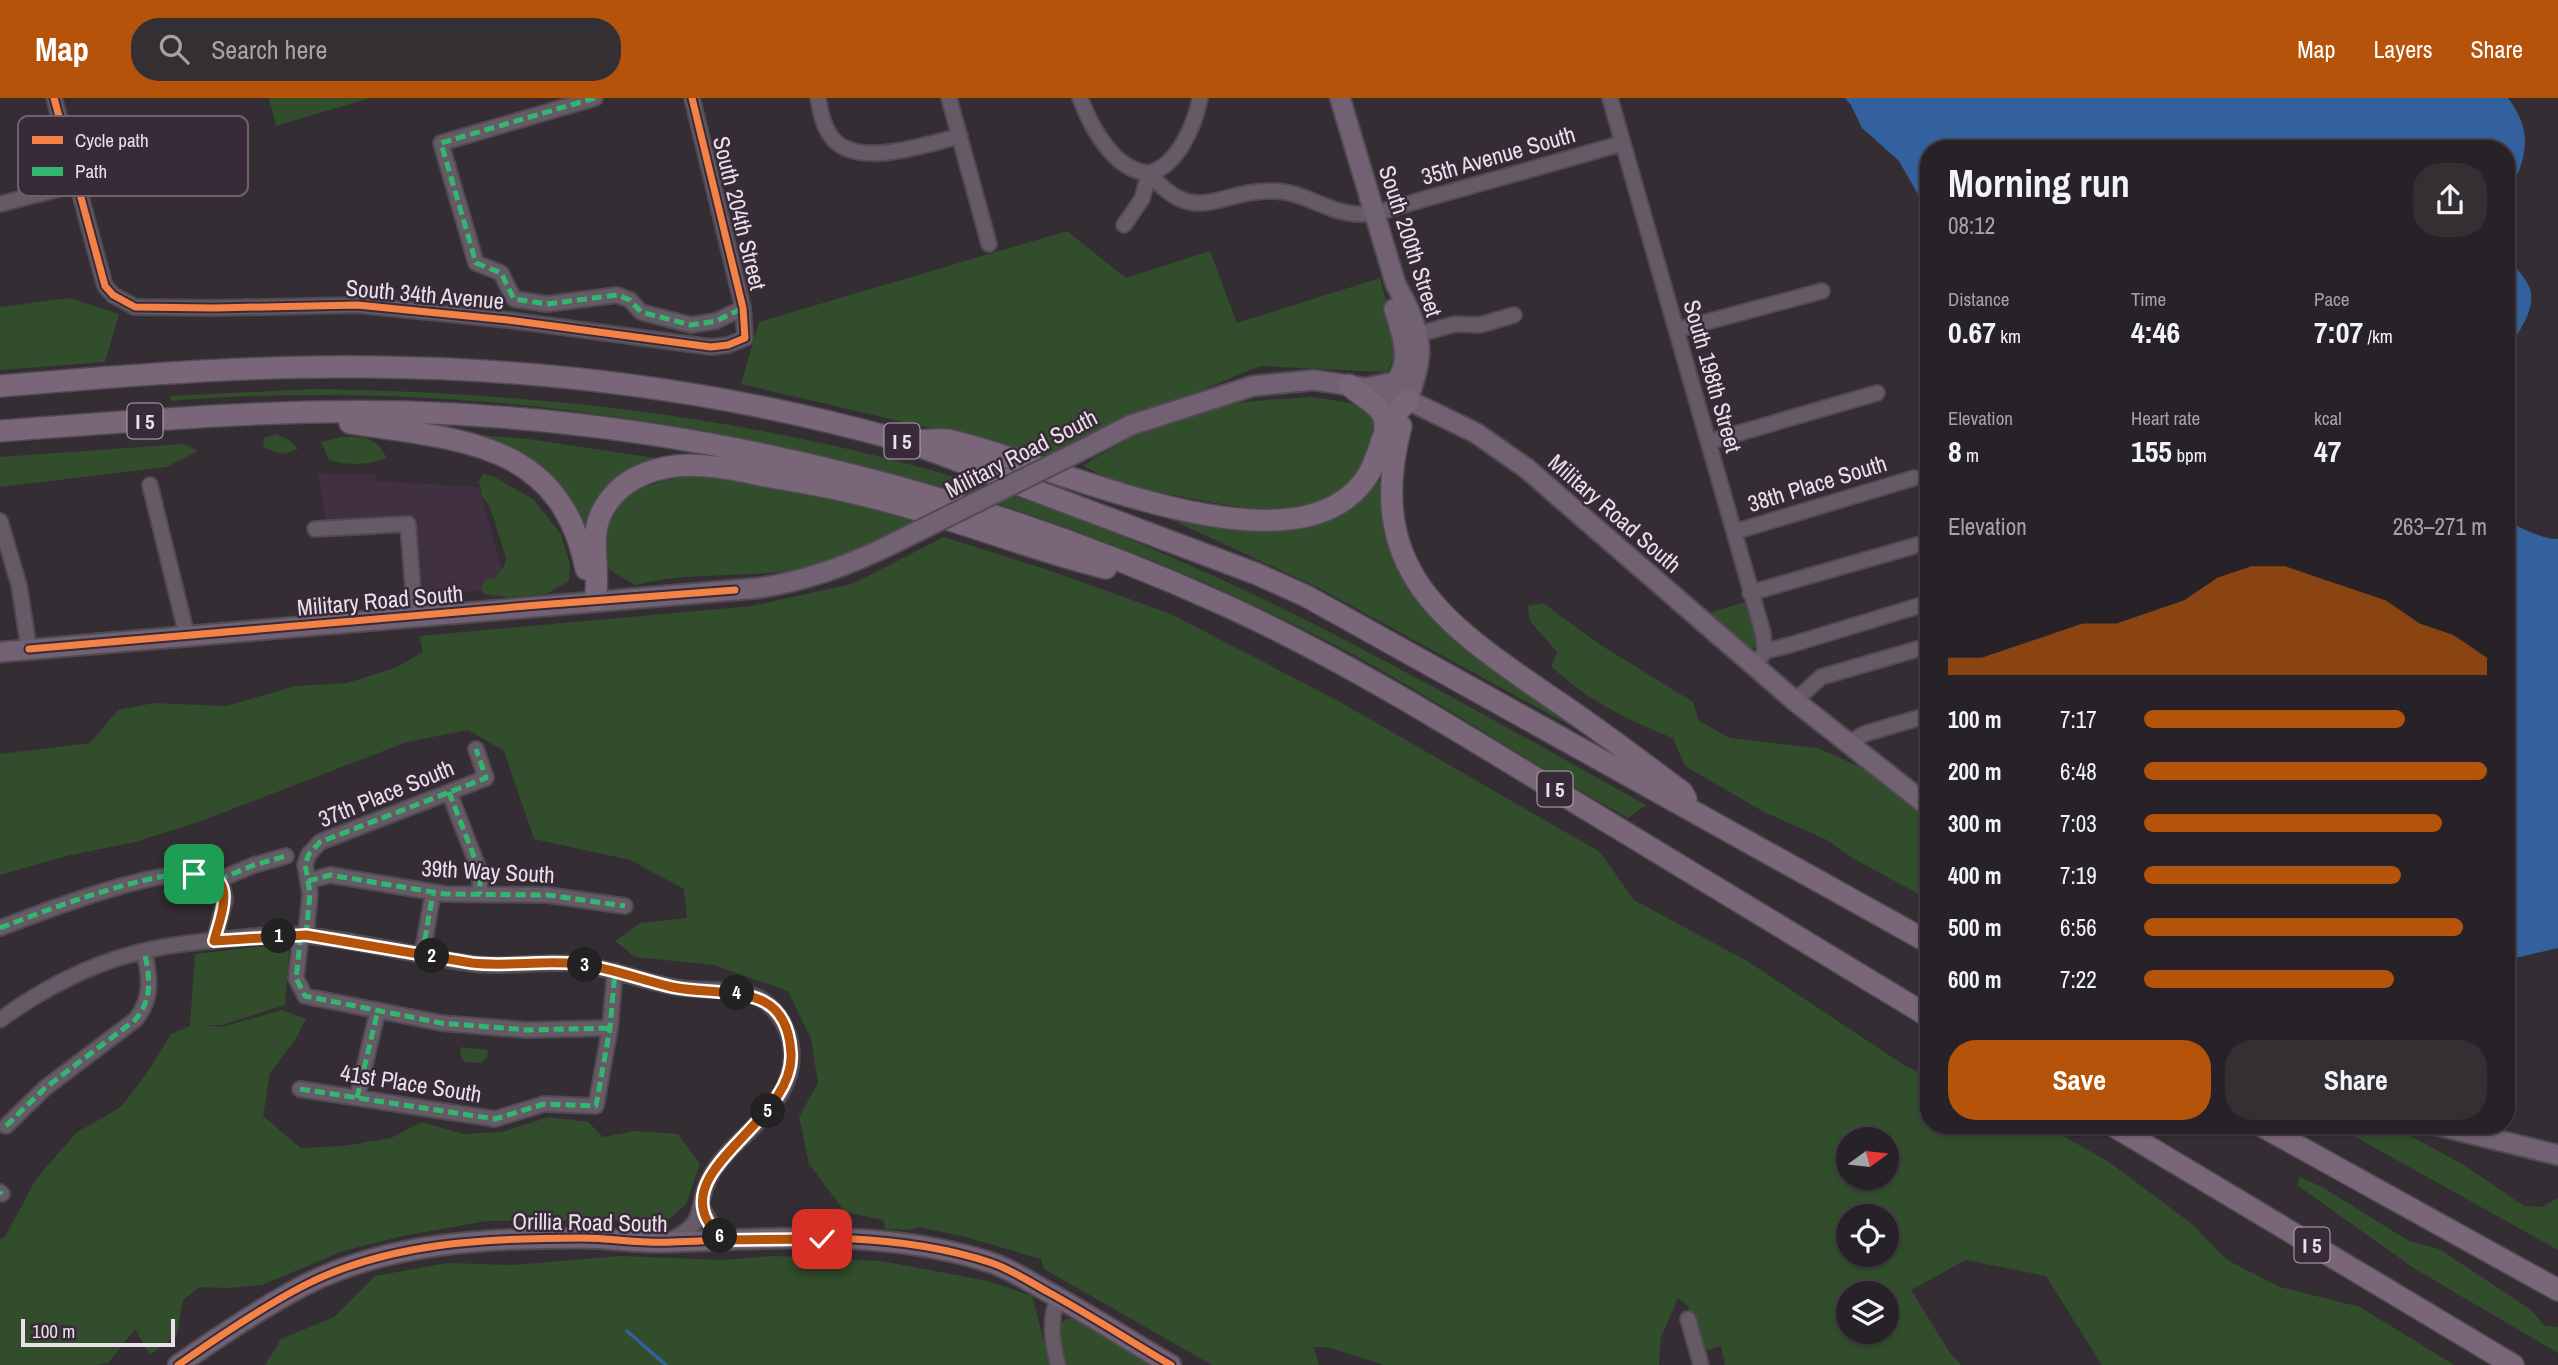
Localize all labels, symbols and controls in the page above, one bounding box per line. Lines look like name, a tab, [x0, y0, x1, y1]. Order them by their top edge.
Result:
search box	[131, 18, 621, 81]
text: Map	[35, 27, 89, 71]
icon: search	[155, 30, 193, 68]
text: Search here	[211, 32, 327, 67]
text: Map	[2297, 33, 2335, 65]
text: Layers	[2373, 33, 2432, 65]
text: Share	[2470, 33, 2523, 65]
legend	[18, 116, 248, 196]
street label: 35th Avenue South	[1417, 118, 1579, 192]
text: Cycle path	[75, 127, 149, 153]
street label: South 204th Street	[706, 133, 774, 293]
text: Path	[75, 158, 107, 184]
text: Morning run	[1948, 158, 2130, 209]
street label: South 200th Street	[1372, 161, 1450, 321]
button: share	[2413, 163, 2487, 237]
text: 08:12	[1948, 210, 1995, 241]
street label: South 34th Avenue	[344, 272, 506, 316]
text: Distance	[1948, 286, 2009, 312]
text: Time	[2131, 286, 2166, 312]
text: Pace	[2314, 286, 2350, 312]
street label: South 198th Street	[1676, 296, 1750, 456]
text: 0.67	[1948, 312, 1996, 352]
text: 4:46	[2131, 312, 2180, 352]
text: 7:07	[2314, 312, 2363, 352]
text: km	[1996, 323, 2021, 349]
text: /km	[2363, 323, 2393, 349]
street label: Military Road South	[940, 401, 1102, 505]
road number: I 5	[128, 404, 162, 438]
text: Elevation	[1948, 405, 2013, 431]
text: Heart rate	[2131, 405, 2200, 431]
text: kcal	[2314, 405, 2342, 431]
road number: I 5	[884, 424, 920, 458]
text: 8	[1948, 431, 1962, 471]
text: 155	[2131, 431, 2172, 471]
text: 47	[2314, 431, 2341, 471]
text: m	[1962, 442, 1979, 468]
text: bpm	[2172, 442, 2207, 468]
street label: Military Road South	[1542, 447, 1688, 579]
street label: 38th Place South	[1744, 447, 1890, 519]
text: Elevation	[1948, 511, 2027, 542]
text: 263–271 m	[2393, 511, 2487, 542]
street label: Military Road South	[296, 577, 464, 623]
text: 100 m	[1948, 704, 2001, 735]
text: 7:17	[2060, 704, 2097, 735]
street label: 37th Place South	[314, 752, 458, 834]
text: 200 m	[1948, 756, 2001, 787]
text: 6:48	[2060, 756, 2097, 787]
road number: I 5	[1538, 772, 1572, 806]
text: 300 m	[1948, 808, 2001, 839]
text: 7:03	[2060, 808, 2097, 839]
pin	[164, 844, 224, 904]
street label: 39th Way South	[421, 852, 555, 890]
icon: arrive	[175, 855, 213, 893]
text: 400 m	[1948, 860, 2001, 891]
text: 7:19	[2060, 860, 2097, 891]
text: 500 m	[1948, 912, 2001, 943]
text: 6:56	[2060, 912, 2097, 943]
pin: 1	[262, 918, 296, 954]
text: 1	[274, 922, 283, 948]
pin: 2	[414, 938, 450, 974]
text: 2	[427, 942, 436, 968]
pin: 3	[568, 948, 602, 982]
text: 3	[580, 951, 589, 977]
text: 600 m	[1948, 964, 2001, 995]
text: 7:22	[2060, 964, 2097, 995]
pin: 4	[720, 976, 754, 1010]
text: 4	[732, 979, 741, 1005]
button: Save	[1948, 1040, 2211, 1120]
button: Share	[2225, 1040, 2487, 1120]
street label: 41st Place South	[338, 1057, 484, 1109]
pin: 5	[750, 1094, 786, 1128]
text: 5	[763, 1097, 772, 1123]
north arrow	[1836, 1127, 1899, 1190]
map controls	[1836, 1127, 1899, 1344]
button: locate	[1836, 1204, 1899, 1267]
street label: Orillia Road South	[512, 1205, 668, 1239]
pin	[792, 1209, 852, 1269]
pin: 6	[702, 1218, 738, 1254]
icon: check	[803, 1220, 841, 1258]
text: 6	[715, 1222, 724, 1248]
road number: I 5	[2294, 1228, 2330, 1262]
button: layers	[1836, 1281, 1899, 1344]
scale bar	[21, 1316, 175, 1348]
text: 100 m	[32, 1318, 75, 1344]

